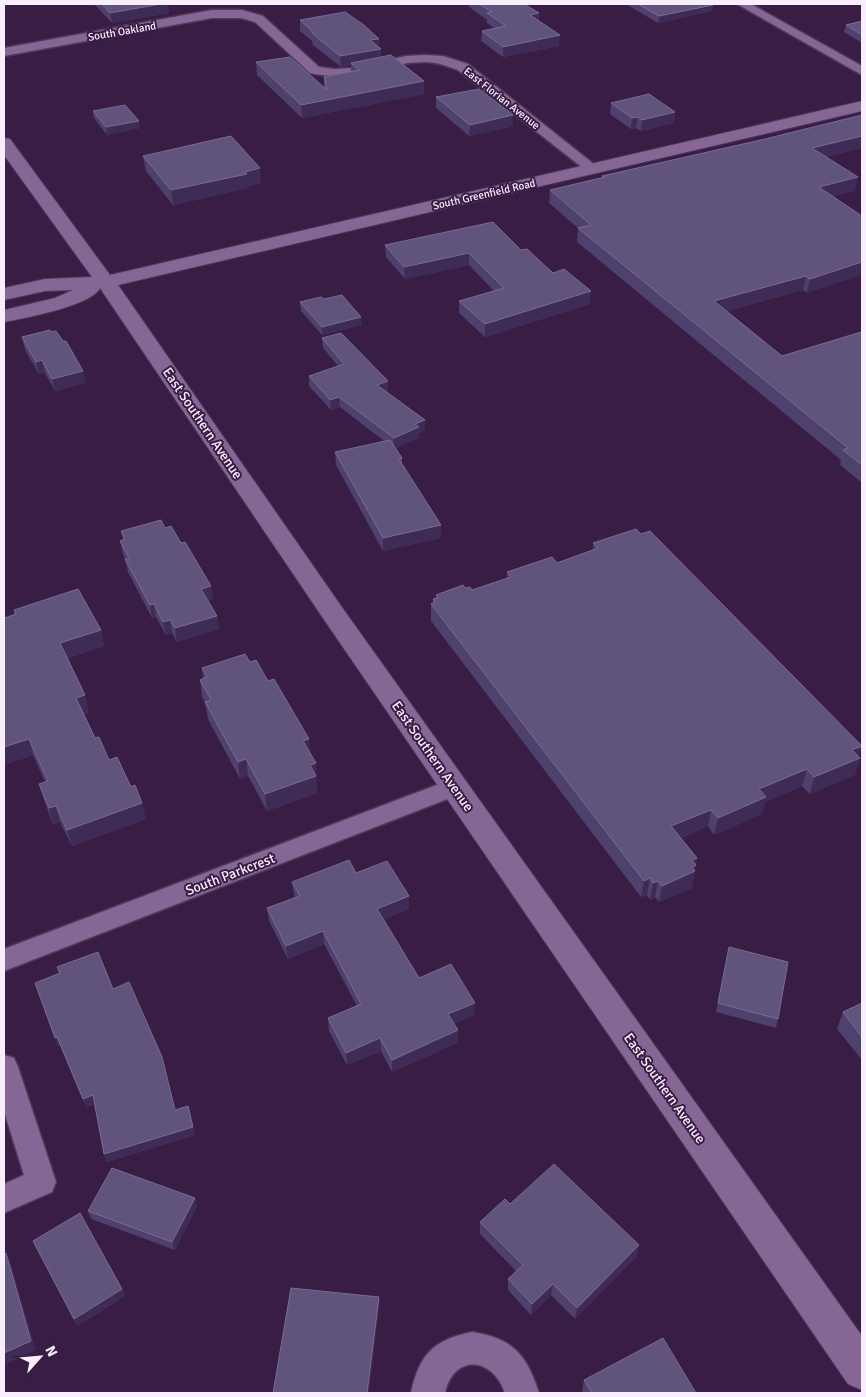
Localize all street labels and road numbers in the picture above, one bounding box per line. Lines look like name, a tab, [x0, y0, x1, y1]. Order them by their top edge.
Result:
street label: South Oakland	[87, 19, 157, 44]
street label: East Florian Avenue	[461, 65, 542, 132]
street label: South Greenfield Road	[432, 176, 537, 213]
street label: East Southern Avenue	[159, 364, 246, 482]
street label: East Southern Avenue	[388, 698, 477, 815]
street label: South Parkcrest	[183, 850, 277, 899]
street label: East Southern Avenue	[620, 1030, 709, 1147]

